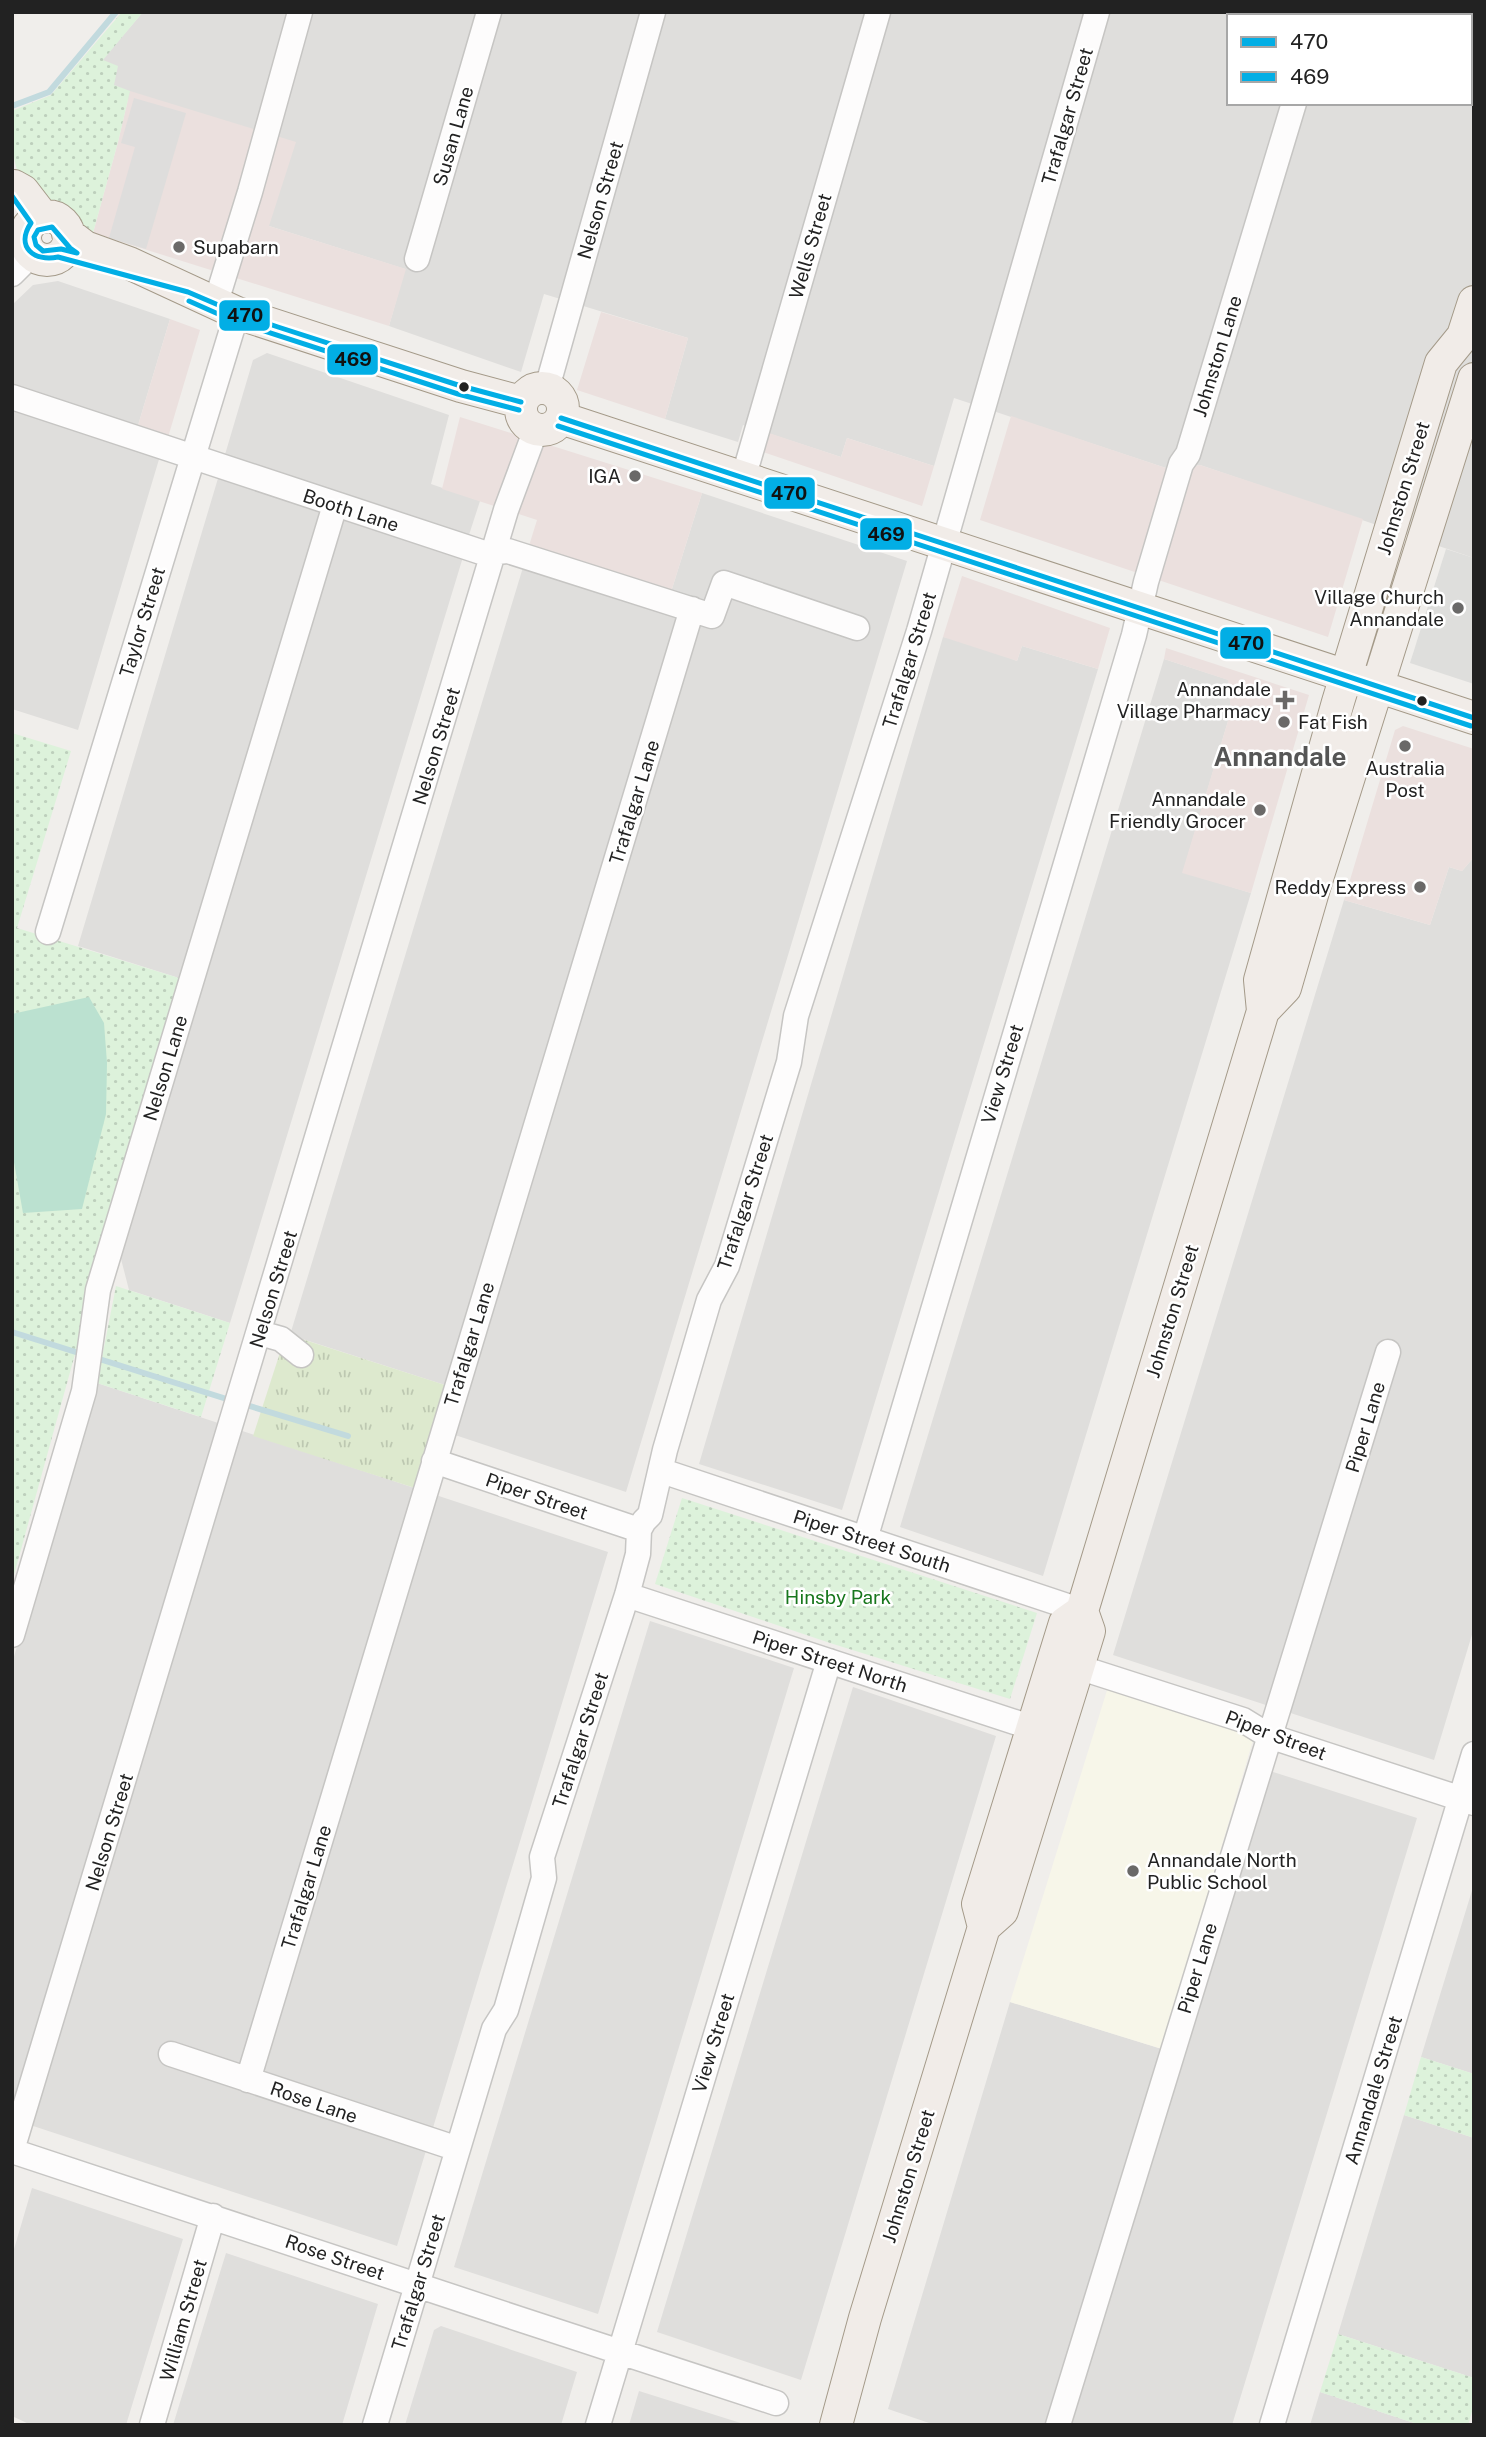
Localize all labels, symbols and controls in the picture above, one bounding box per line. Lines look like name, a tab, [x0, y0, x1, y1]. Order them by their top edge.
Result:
legend	[1227, 14, 1472, 105]
text: 470	[1290, 29, 1328, 54]
street label: Trafalgar Street	[1037, 45, 1097, 187]
text: 469	[1290, 64, 1329, 89]
street label: Susan Lane	[428, 84, 478, 188]
street label: Nelson Street	[573, 138, 627, 262]
street label: Wells Street	[784, 191, 836, 301]
place label: Supabarn	[193, 236, 279, 258]
marker: Supabarn	[171, 239, 187, 255]
street label: Johnston Lane	[1188, 293, 1246, 419]
line badge: 470	[218, 299, 271, 332]
text: 470	[227, 304, 263, 326]
line badge: 469	[326, 343, 379, 376]
text: 469	[334, 348, 372, 370]
unlabelled marker	[457, 380, 471, 394]
street label: Johnston Street	[1372, 419, 1434, 557]
place label: IGA	[588, 465, 621, 487]
marker: IGA	[627, 468, 643, 484]
line badge: 470	[763, 476, 816, 510]
text: 470	[771, 482, 807, 504]
street label: Booth Lane	[300, 484, 402, 536]
line badge: 469	[859, 517, 913, 551]
text: 469	[867, 523, 905, 545]
street label: Taylor Street	[115, 564, 169, 680]
place label: Village Church Annandale	[1314, 586, 1444, 630]
street label: Trafalgar Street	[878, 589, 940, 731]
marker: Village Church Annandale	[1450, 600, 1466, 616]
line badge: 470	[1219, 626, 1272, 660]
text: 470	[1228, 632, 1264, 654]
place label: Annandale Village Pharmacy	[1117, 678, 1271, 722]
street label: Nelson Street	[408, 685, 464, 807]
marker: Annandale Village Pharmacy	[1277, 692, 1293, 708]
unlabelled marker	[1415, 694, 1429, 708]
place label: Fat Fish	[1298, 711, 1368, 733]
marker: Fat Fish	[1276, 714, 1292, 730]
street label: Trafalgar Lane	[605, 737, 663, 867]
marker: Australia Post	[1397, 738, 1413, 754]
district label: Annandale	[1213, 741, 1347, 772]
place label: Australia Post	[1365, 757, 1445, 801]
place label: Annandale Friendly Grocer	[1109, 788, 1246, 832]
marker: Annandale Friendly Grocer	[1252, 802, 1268, 818]
place label: Reddy Express	[1275, 876, 1406, 898]
marker: Reddy Express	[1412, 879, 1428, 895]
street label: Nelson Lane	[139, 1013, 191, 1123]
street label: View Street	[976, 1022, 1028, 1126]
street label: Trafalgar Street	[713, 1131, 777, 1273]
street label: Nelson Street	[245, 1228, 301, 1350]
street label: Johnston Street	[1141, 1242, 1203, 1380]
street label: Trafalgar Lane	[440, 1279, 498, 1409]
street label: Piper Lane	[1341, 1379, 1389, 1475]
street label: Piper Street	[483, 1468, 591, 1524]
street label: Piper Street South	[791, 1505, 953, 1577]
park label: Hinsby Park	[785, 1586, 891, 1608]
street label: Piper Street North	[750, 1626, 910, 1696]
street label: Trafalgar Street	[548, 1669, 612, 1811]
street label: Piper Street	[1222, 1706, 1330, 1764]
street label: Nelson Street	[81, 1771, 137, 1893]
street label: Trafalgar Lane	[277, 1822, 335, 1952]
place label: Annandale North Public School	[1147, 1849, 1297, 1893]
marker: Annandale North Public School	[1125, 1863, 1141, 1879]
street label: Piper Lane	[1173, 1920, 1221, 2016]
street label: View Street	[687, 1991, 739, 2095]
street label: Annandale Street	[1340, 2013, 1406, 2167]
street label: Rose Lane	[267, 2077, 361, 2127]
street label: Johnston Street	[877, 2107, 939, 2245]
street label: Trafalgar Street	[387, 2211, 449, 2353]
street label: Rose Street	[282, 2230, 388, 2284]
street label: William Street	[155, 2256, 211, 2384]

